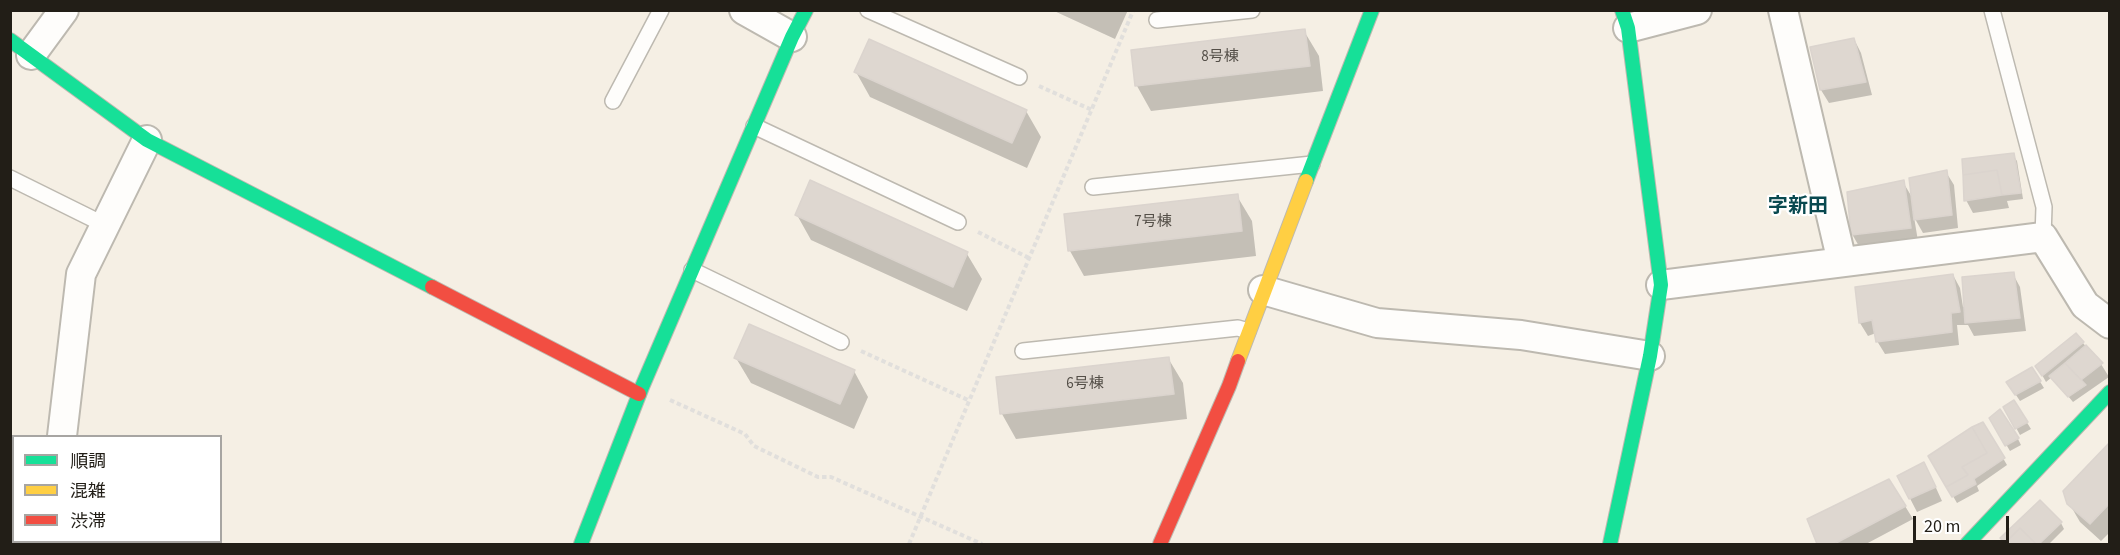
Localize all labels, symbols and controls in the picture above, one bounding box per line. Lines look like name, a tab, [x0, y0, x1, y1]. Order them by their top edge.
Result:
house number: 8号棟	[1201, 49, 1239, 67]
district label: 字新田	[1768, 196, 1828, 220]
house number: 7号棟	[1134, 214, 1172, 232]
house number: 6号棟	[1066, 376, 1104, 394]
legend	[12, 435, 222, 543]
text: 順調	[70, 449, 106, 474]
text: 混雑	[70, 479, 106, 504]
scale bar	[1916, 504, 2012, 542]
text: 渋滞	[70, 509, 106, 534]
text: 20 m	[1924, 514, 1960, 539]

